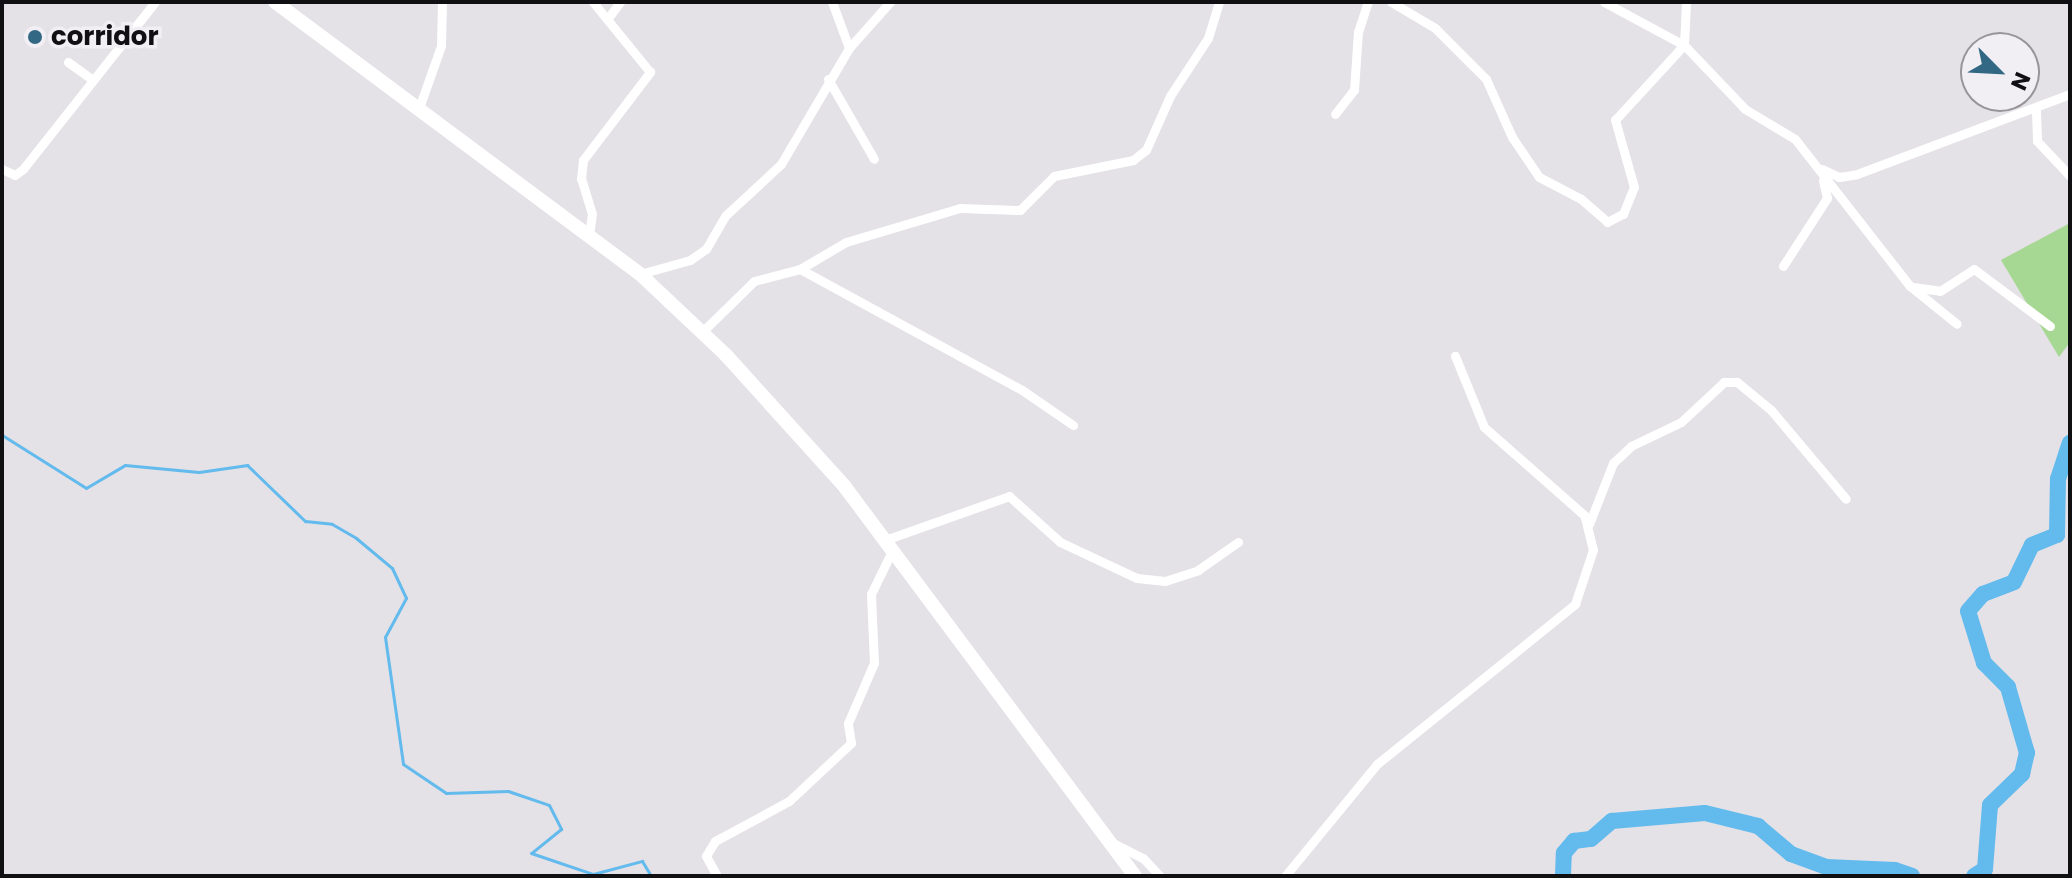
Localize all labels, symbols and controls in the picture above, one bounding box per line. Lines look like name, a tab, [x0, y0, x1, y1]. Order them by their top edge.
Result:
place label: corridor	[51, 21, 159, 53]
marker: corridor	[26, 28, 44, 46]
north arrow	[1960, 32, 2040, 112]
text: N	[2003, 67, 2038, 95]

